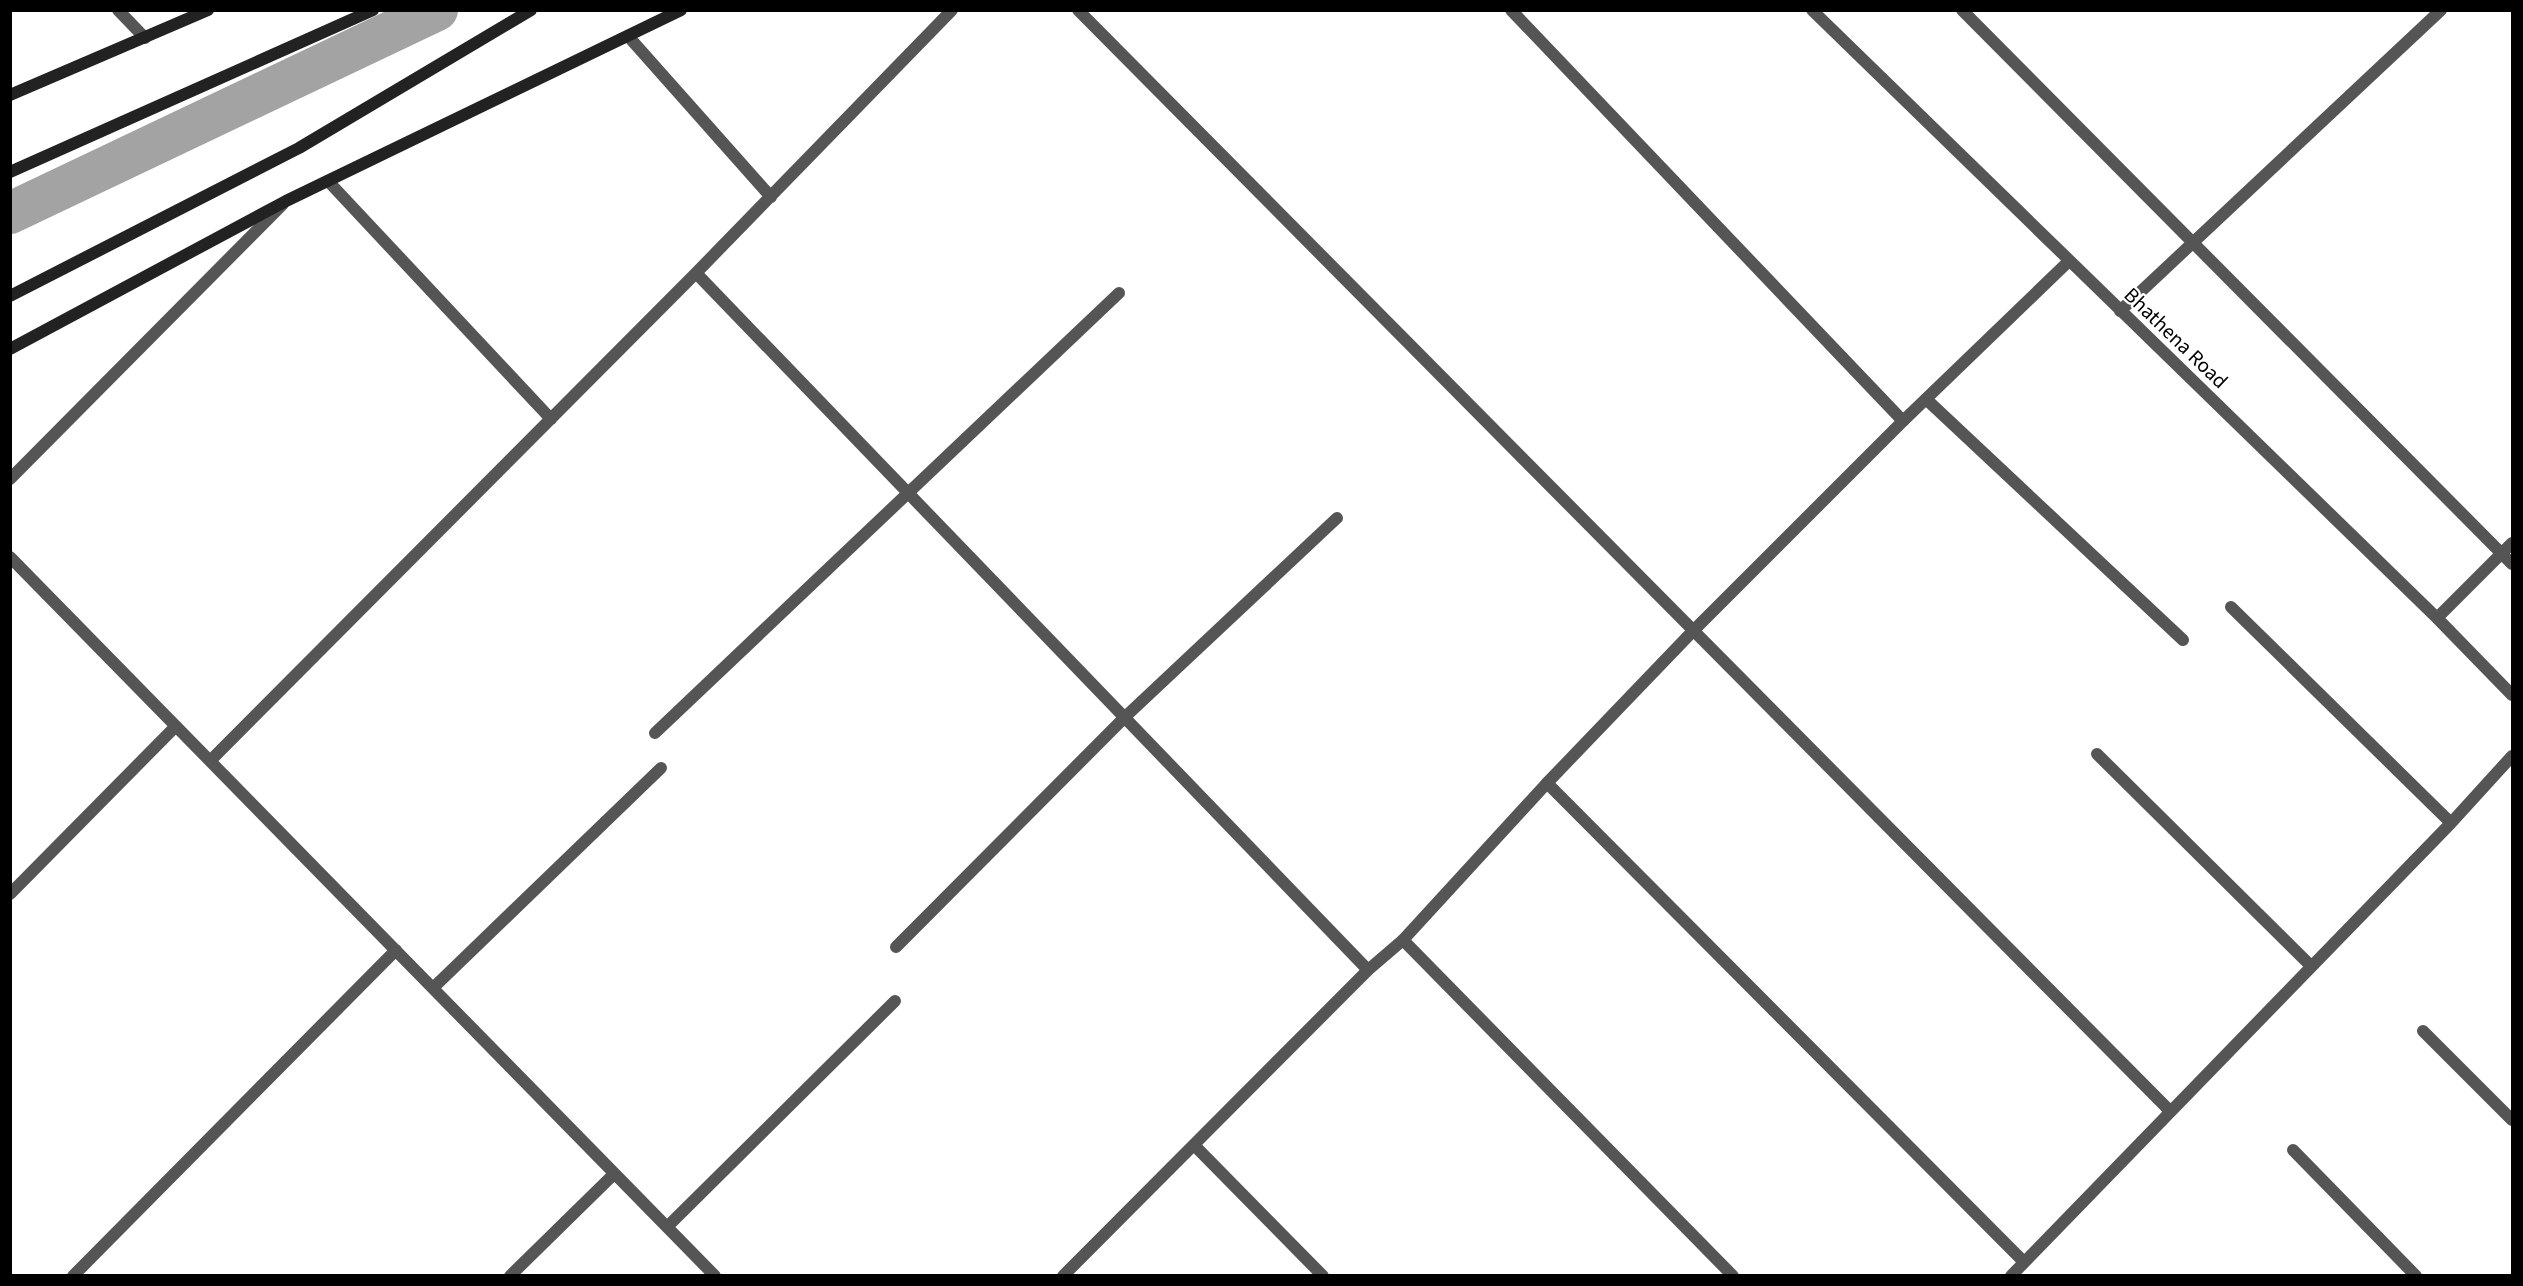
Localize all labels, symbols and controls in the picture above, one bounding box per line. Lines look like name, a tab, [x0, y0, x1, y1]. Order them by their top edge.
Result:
street label: Bhathena Road	[2117, 281, 2235, 395]

